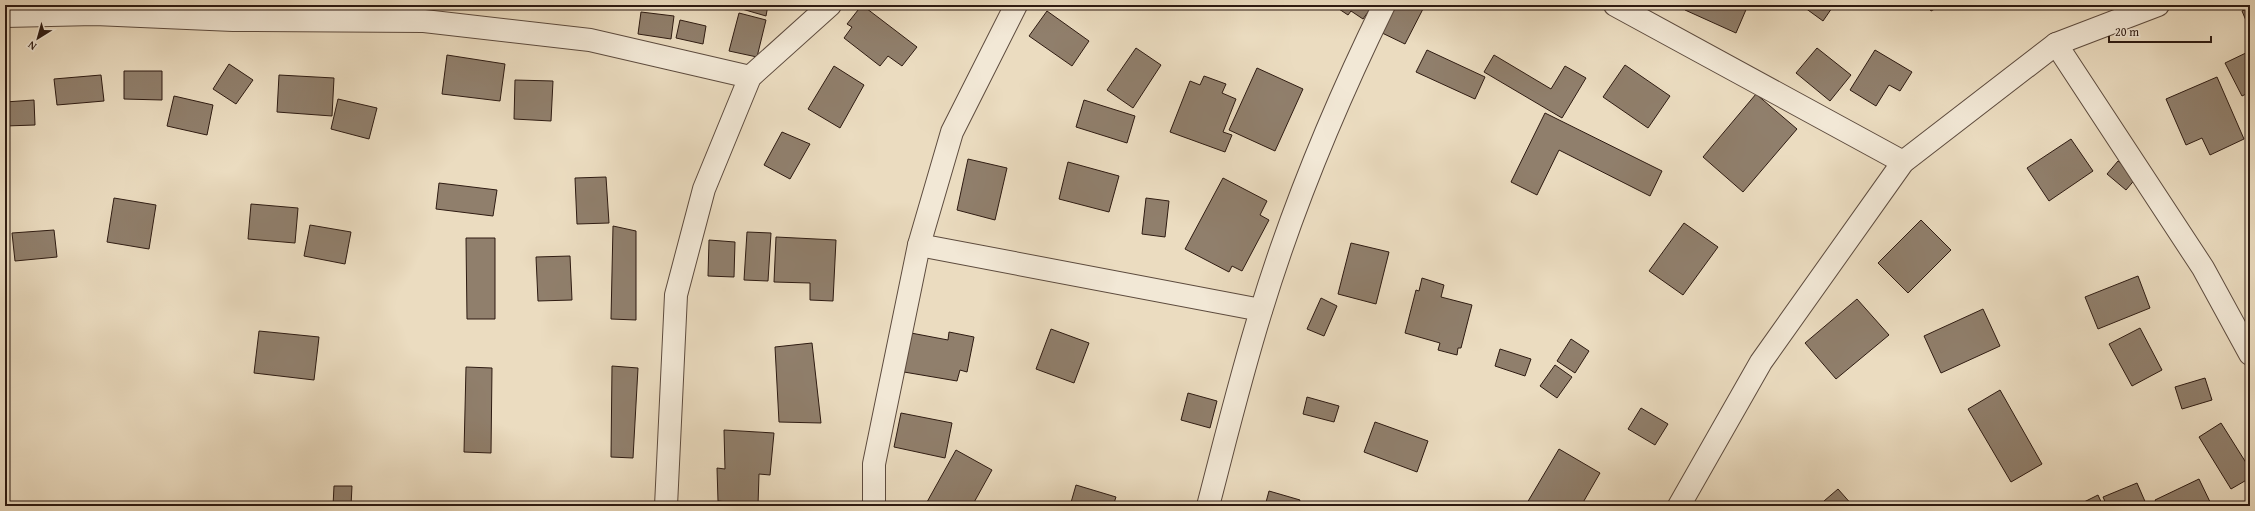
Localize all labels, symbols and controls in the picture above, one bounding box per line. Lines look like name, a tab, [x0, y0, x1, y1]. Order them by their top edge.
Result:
north arrow	[18, 18, 58, 58]
scale bar	[2109, 18, 2211, 44]
text: 20 m	[2115, 23, 2139, 40]
text: N	[24, 37, 40, 55]

